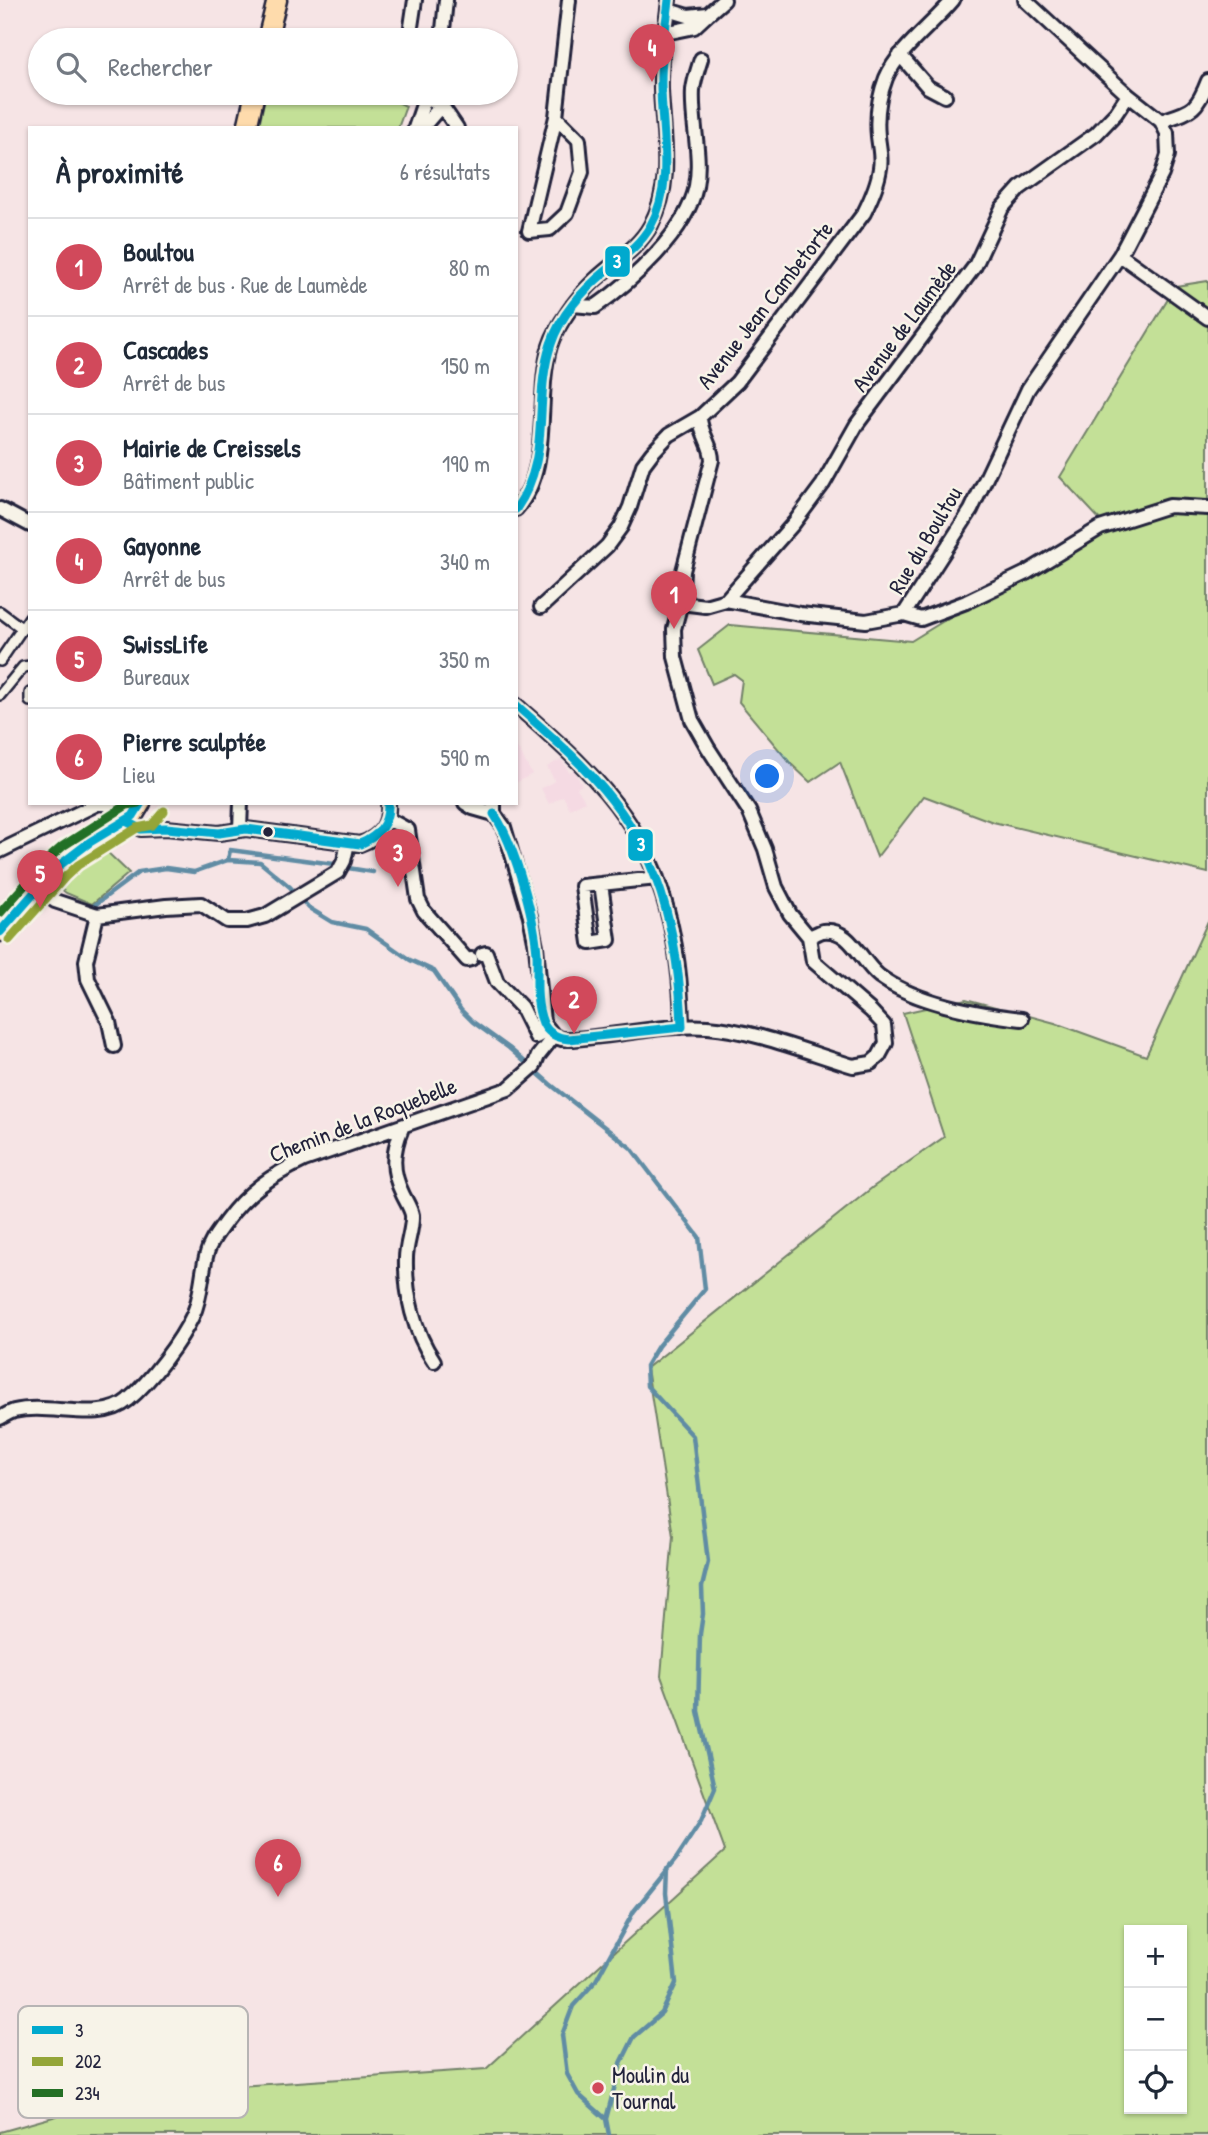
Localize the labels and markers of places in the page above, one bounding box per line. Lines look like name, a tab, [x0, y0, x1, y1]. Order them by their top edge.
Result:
pin: 4	[629, 24, 675, 82]
pin: 1	[651, 571, 697, 629]
unlabelled marker	[261, 825, 275, 839]
pin: 3	[375, 829, 421, 887]
pin: 5	[17, 850, 63, 908]
pin: 2	[551, 976, 597, 1034]
pin: 6	[255, 1839, 301, 1897]
place label: Moulin du Tournal	[612, 2059, 689, 2116]
marker: Moulin du Tournal	[590, 2080, 606, 2096]

